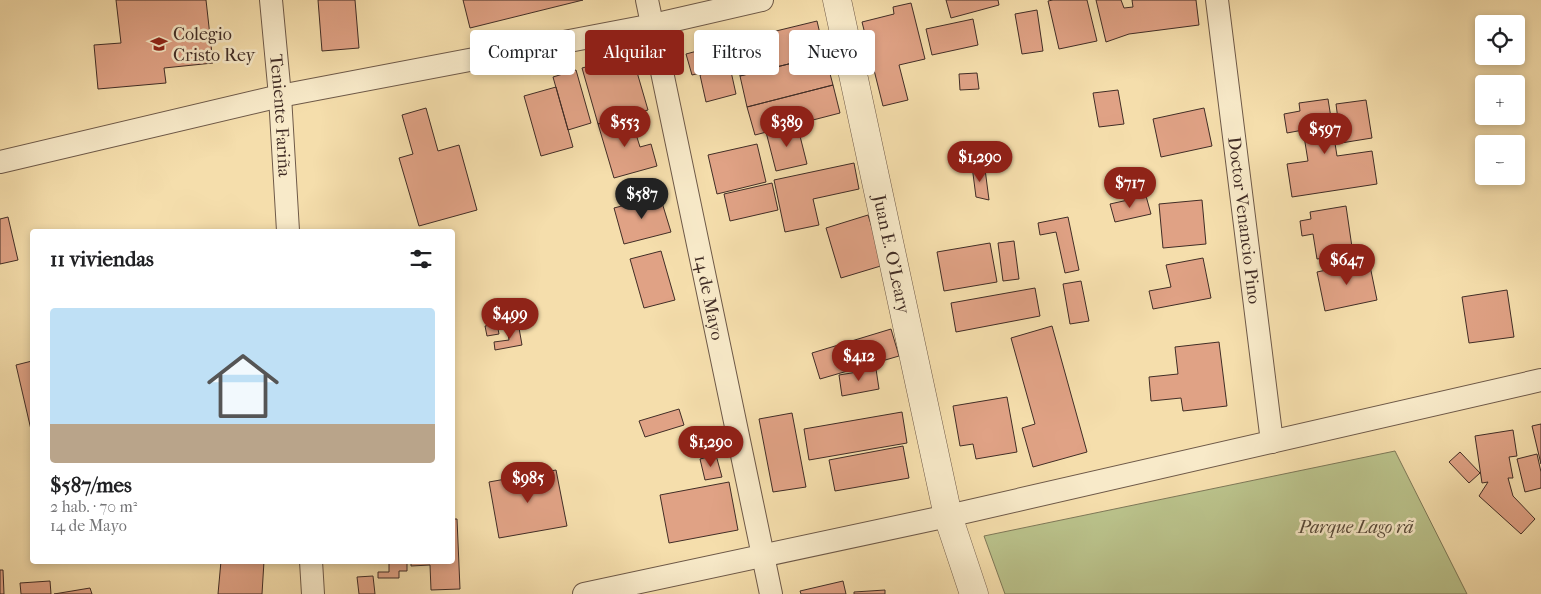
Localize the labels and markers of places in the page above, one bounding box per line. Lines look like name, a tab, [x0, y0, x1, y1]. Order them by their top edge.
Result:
place label: Colegio Cristo Rey	[173, 24, 257, 66]
school or university icon: Colegio Cristo Rey	[149, 34, 169, 54]
pin: $553	[595, 106, 655, 148]
pin: $389	[757, 106, 817, 148]
pin: $597	[1295, 112, 1355, 155]
pin: $1,290	[939, 140, 1021, 183]
pin: $717	[1100, 166, 1160, 209]
pin: $587	[612, 178, 672, 220]
pin: $647	[1317, 244, 1377, 286]
pin: $499	[480, 298, 540, 340]
pin: $412	[829, 340, 889, 382]
pin: $1,290	[670, 426, 752, 468]
pin: $985	[498, 462, 558, 504]

